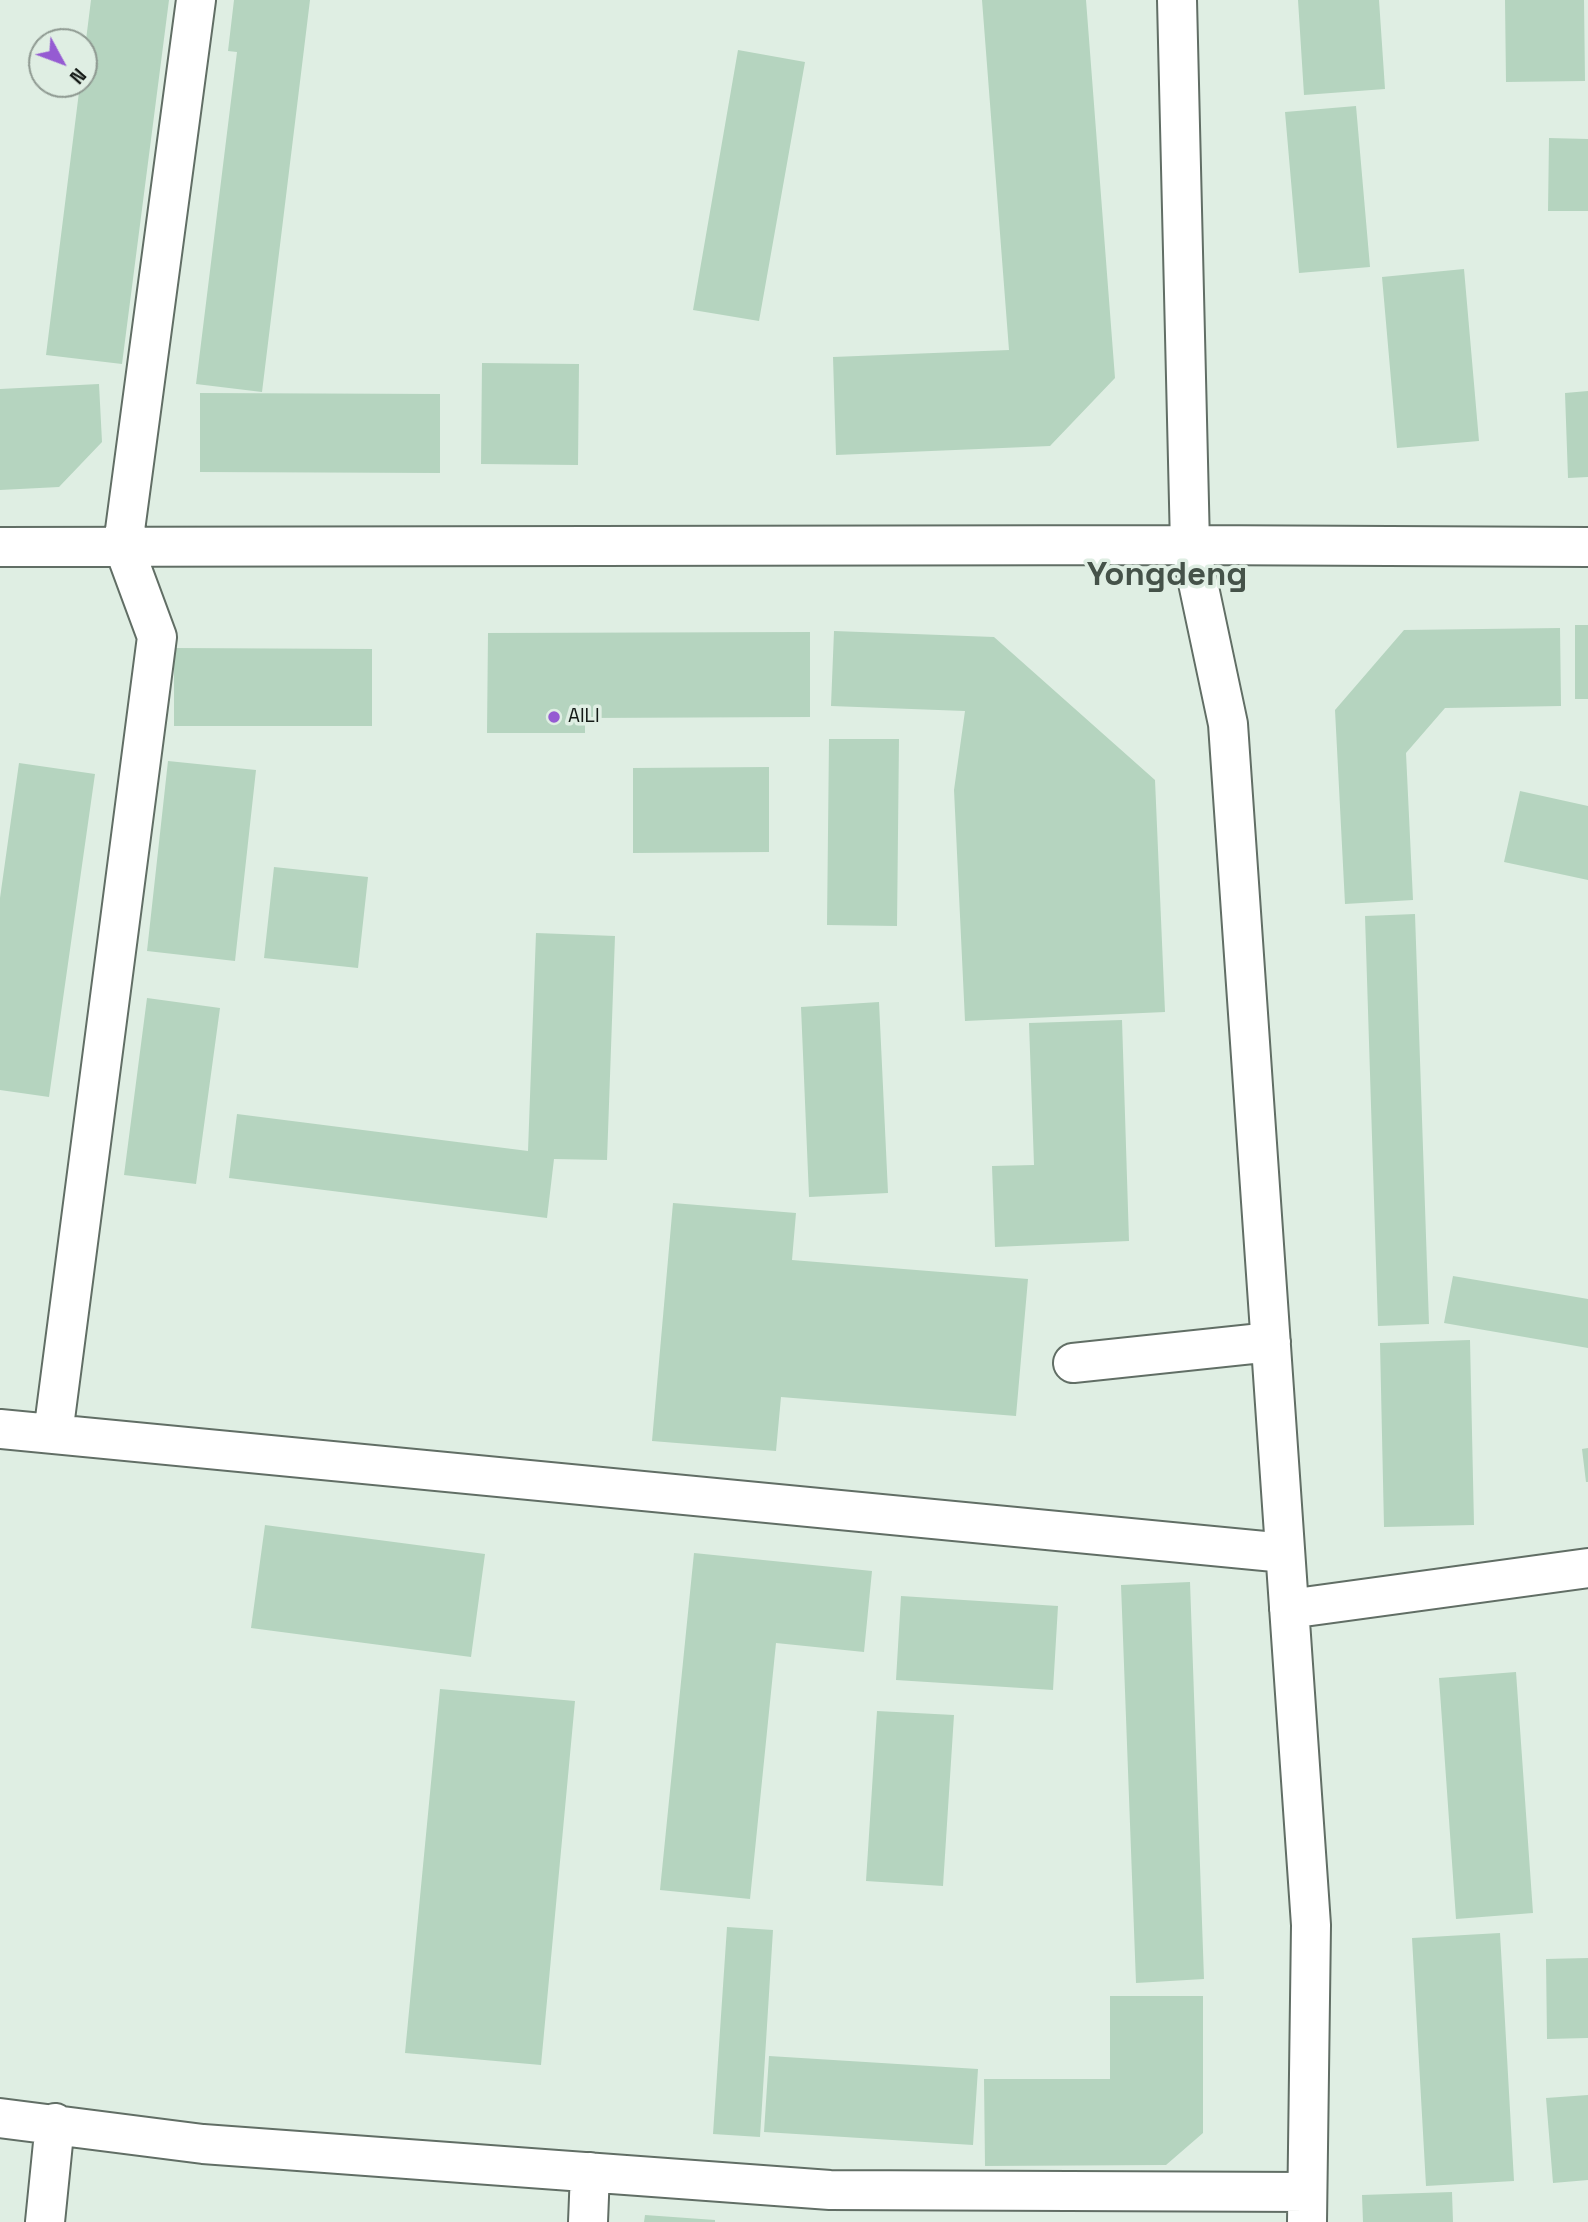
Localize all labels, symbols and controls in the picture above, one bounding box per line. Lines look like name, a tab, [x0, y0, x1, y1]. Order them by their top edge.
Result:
north arrow	[28, 28, 98, 98]
text: N	[64, 63, 91, 89]
district label: Yongdeng	[1087, 556, 1247, 596]
place label: AILI	[568, 706, 600, 728]
marker: AILI	[546, 709, 562, 725]

